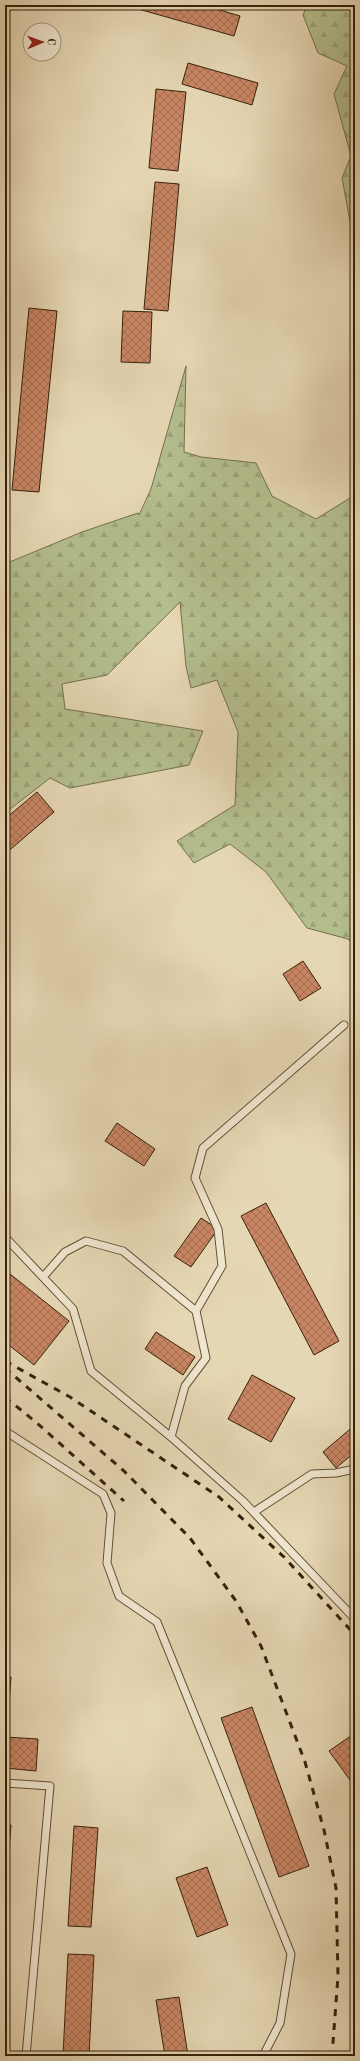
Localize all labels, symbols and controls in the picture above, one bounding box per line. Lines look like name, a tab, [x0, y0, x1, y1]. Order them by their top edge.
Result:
north arrow	[22, 22, 62, 62]
text: С	[45, 38, 56, 46]

